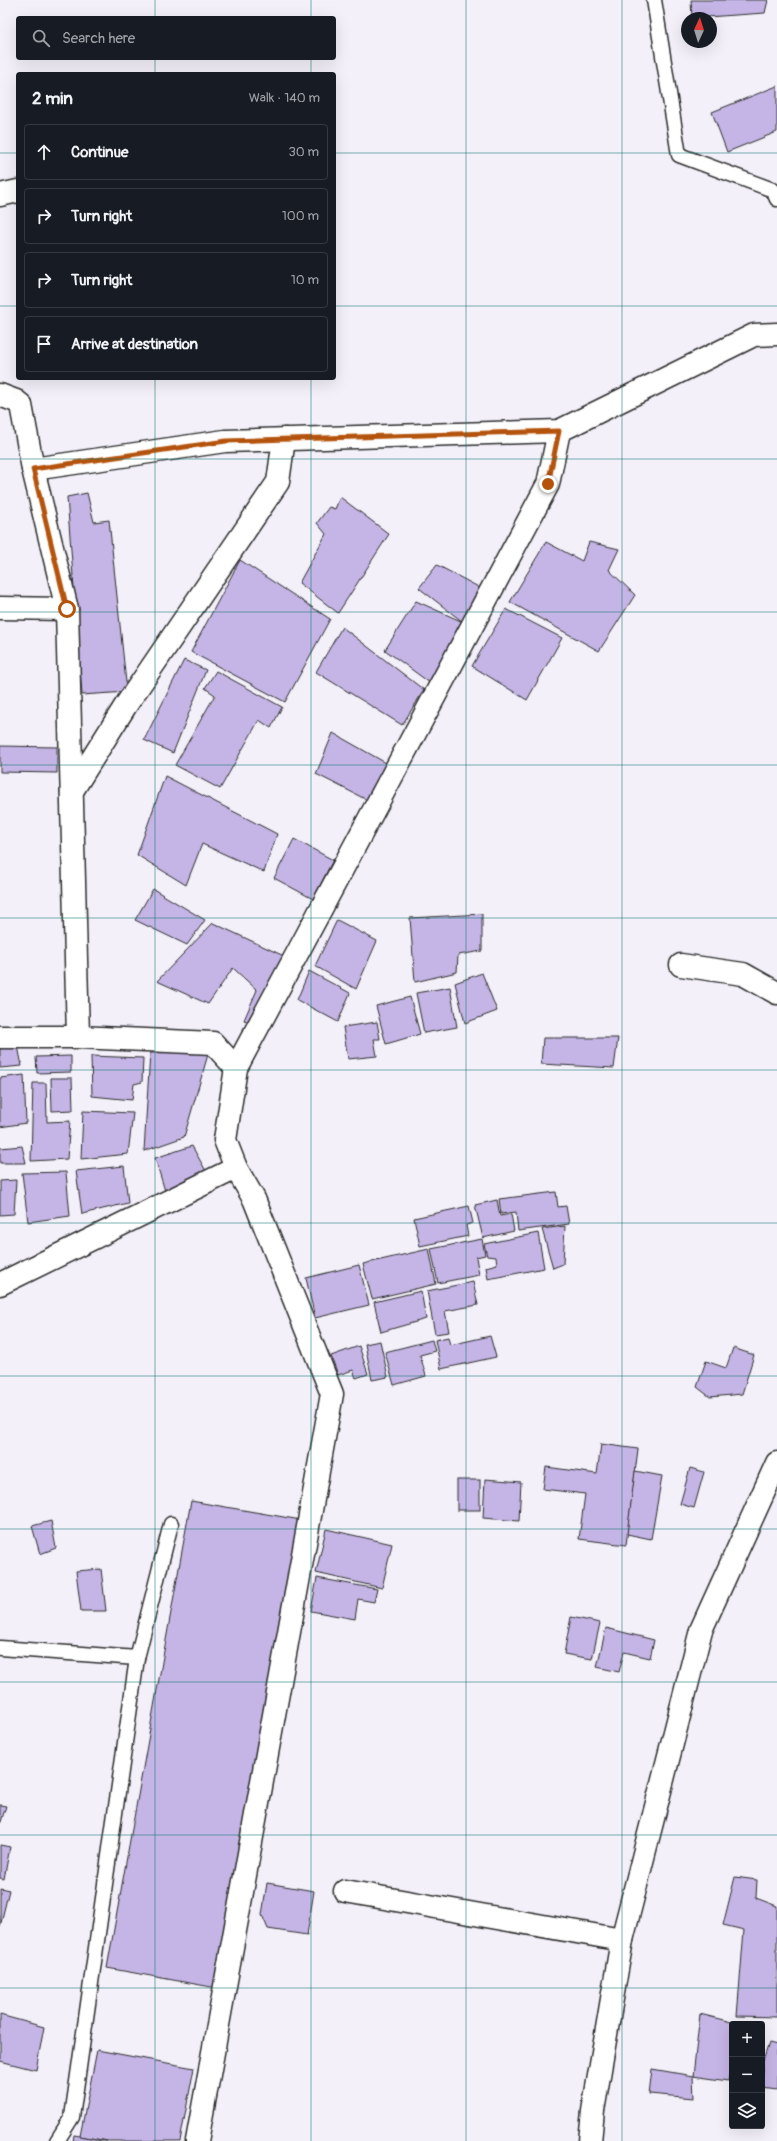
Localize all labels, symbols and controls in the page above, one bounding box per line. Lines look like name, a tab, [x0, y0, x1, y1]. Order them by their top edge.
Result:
north arrow	[681, 12, 717, 48]
search box	[16, 16, 336, 60]
icon: search	[30, 27, 52, 49]
text: Search here	[62, 29, 135, 48]
text: 2 min	[32, 88, 73, 109]
text: Walk · 140 m	[249, 90, 320, 106]
icon: ahead	[33, 141, 55, 163]
text: Continue	[71, 143, 129, 162]
text: 30 m	[289, 144, 319, 160]
icon: right	[33, 205, 55, 227]
text: Turn right	[71, 207, 132, 226]
text: 100 m	[282, 208, 319, 224]
icon: right	[33, 269, 55, 291]
text: Turn right	[71, 271, 132, 290]
text: 10 m	[291, 272, 319, 288]
icon: arrive	[33, 333, 55, 355]
text: Arrive at destination	[71, 335, 198, 354]
route end	[539, 475, 557, 493]
route start	[58, 600, 76, 618]
map controls	[729, 2021, 765, 2129]
button: +	[729, 2021, 765, 2057]
button: −	[729, 2057, 765, 2093]
button: layers	[729, 2093, 765, 2129]

